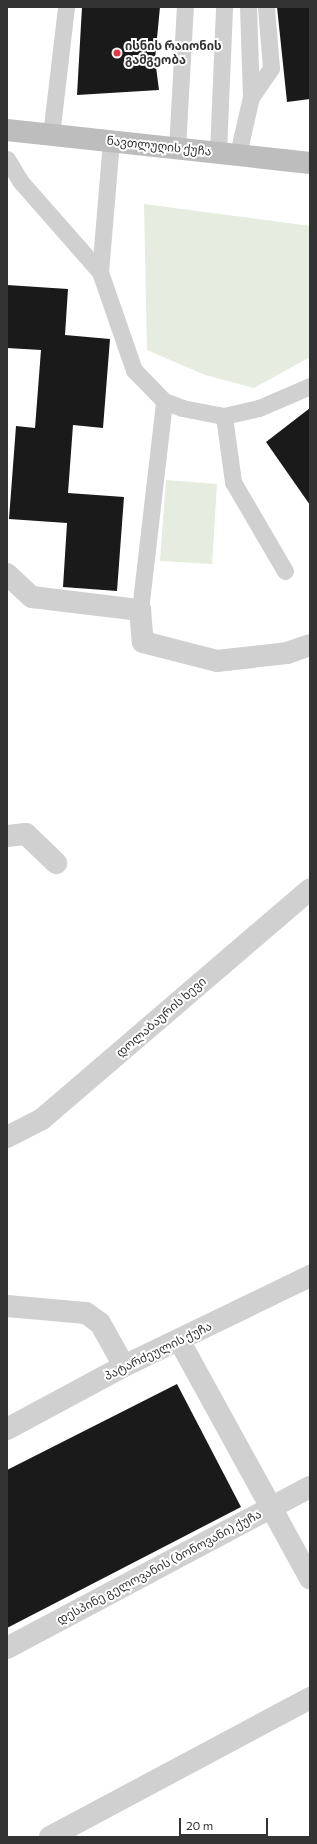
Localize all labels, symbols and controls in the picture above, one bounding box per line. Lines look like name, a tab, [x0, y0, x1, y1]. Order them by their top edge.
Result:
place label: ისნის რაიონის გამგეობა	[125, 39, 222, 67]
marker: ისნის რაიონის გამგეობა	[112, 48, 122, 58]
street label: ნავთლუღის ქუჩა	[106, 133, 212, 159]
street label: დოლაბაურის ხევი	[113, 974, 209, 1060]
street label: პატარძეულის ქუჩა	[102, 1319, 214, 1383]
street label: დესპინე გელოვანის (ბონოვანი) ქუჩა	[54, 1507, 264, 1627]
scale bar	[181, 1810, 270, 1836]
text: 20 m	[186, 1818, 213, 1832]

